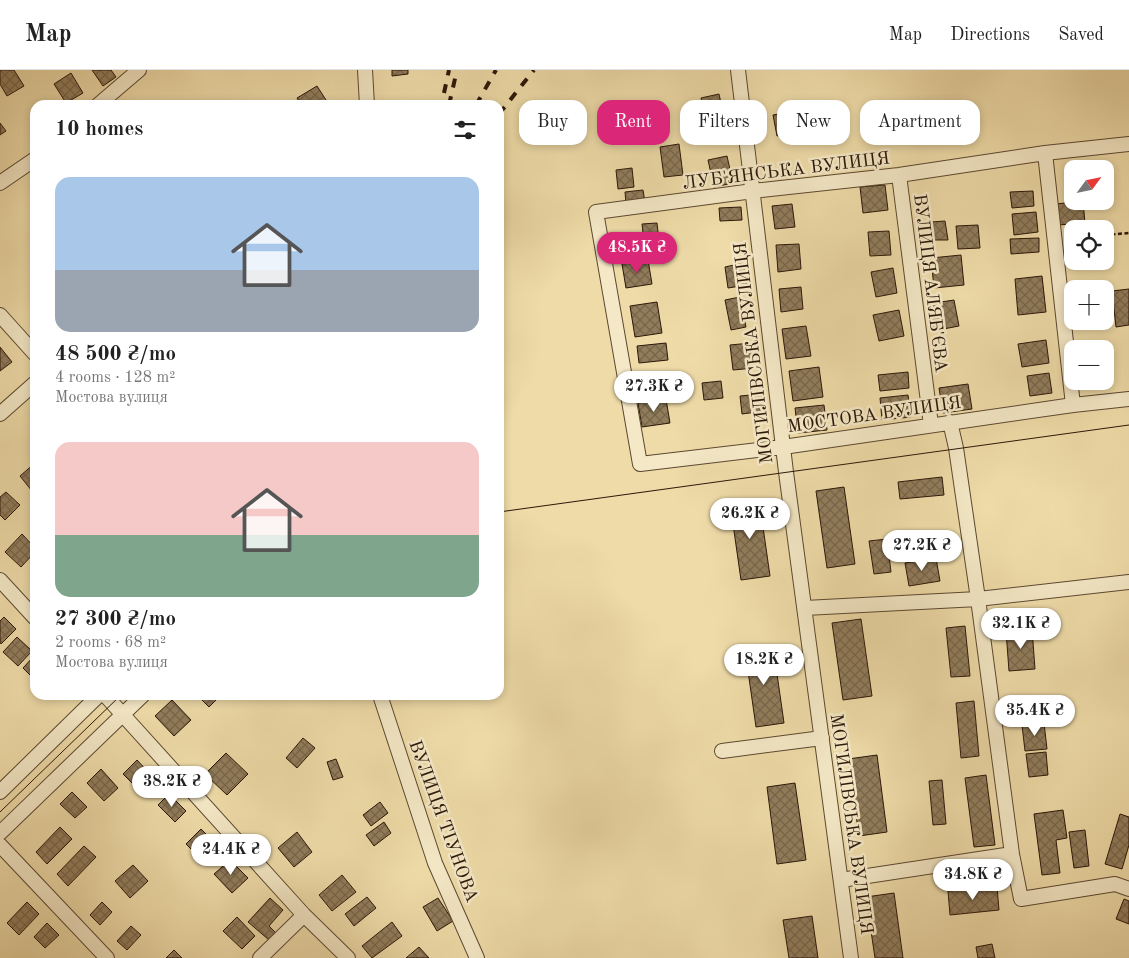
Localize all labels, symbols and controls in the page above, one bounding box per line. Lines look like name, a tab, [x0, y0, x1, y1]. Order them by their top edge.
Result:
text: Map	[25, 23, 72, 47]
text: Map	[889, 26, 922, 44]
text: Directions	[950, 26, 1030, 44]
text: Saved	[1058, 26, 1104, 44]
chip: Buy	[519, 100, 587, 145]
chip: Rent	[597, 100, 670, 145]
chip: Filters	[680, 100, 767, 145]
chip: New	[777, 100, 850, 145]
chip: Apartment	[860, 100, 980, 145]
icon: filters	[451, 116, 479, 144]
text: 10 homes	[55, 119, 143, 140]
street label: ЛУБ'ЯНСЬКА ВУЛИЦЯ	[681, 149, 891, 193]
north arrow	[1064, 160, 1114, 210]
map controls	[1064, 160, 1114, 390]
street label: ВУЛИЦЯ АЛЯБ'ЄВА	[910, 193, 950, 374]
icon: home	[222, 210, 312, 300]
button: locate	[1064, 220, 1114, 270]
pin: 48.5K ₴	[591, 232, 683, 274]
text: 48.5K ₴	[608, 240, 666, 256]
street label: МОГИЛІВСЬКА ВУЛИЦЯ	[731, 241, 777, 465]
button: +	[1064, 280, 1114, 330]
button: −	[1064, 340, 1114, 390]
text: 48 500 ₴/mo	[55, 344, 176, 365]
text: 4 rooms · 128 m²	[55, 370, 175, 386]
pin: 27.3K ₴	[608, 370, 700, 413]
text: 27.3K ₴	[625, 379, 683, 395]
text: Мостова вулиця	[55, 390, 168, 406]
street label: МОСТОВА ВУЛИЦЯ	[786, 394, 962, 436]
icon: home	[222, 475, 312, 565]
pin: 26.2K ₴	[704, 498, 796, 540]
text: 26.2K ₴	[721, 506, 779, 522]
pin: 27.2K ₴	[876, 530, 968, 572]
text: 27.2K ₴	[893, 538, 951, 554]
pin: 32.1K ₴	[975, 608, 1067, 650]
text: 27 300 ₴/mo	[55, 609, 176, 630]
text: 32.1K ₴	[992, 616, 1050, 632]
text: 2 rooms · 68 m²	[55, 635, 166, 651]
pin: 18.2K ₴	[718, 644, 810, 686]
text: 18.2K ₴	[735, 652, 793, 668]
text: Мостова вулиця	[55, 655, 168, 671]
pin: 35.4K ₴	[989, 694, 1081, 737]
text: 35.4K ₴	[1006, 703, 1064, 719]
street label: МОГИЛІВСЬКА ВУЛИЦЯ	[827, 713, 875, 936]
street label: ВУЛИЦЯ ТІУНОВА	[405, 738, 481, 905]
pin: 38.2K ₴	[126, 766, 218, 808]
text: 38.2K ₴	[143, 774, 201, 790]
pin: 24.4K ₴	[185, 834, 277, 876]
text: 24.4K ₴	[202, 842, 260, 858]
pin: 34.8K ₴	[927, 858, 1019, 901]
text: 34.8K ₴	[944, 867, 1002, 883]

